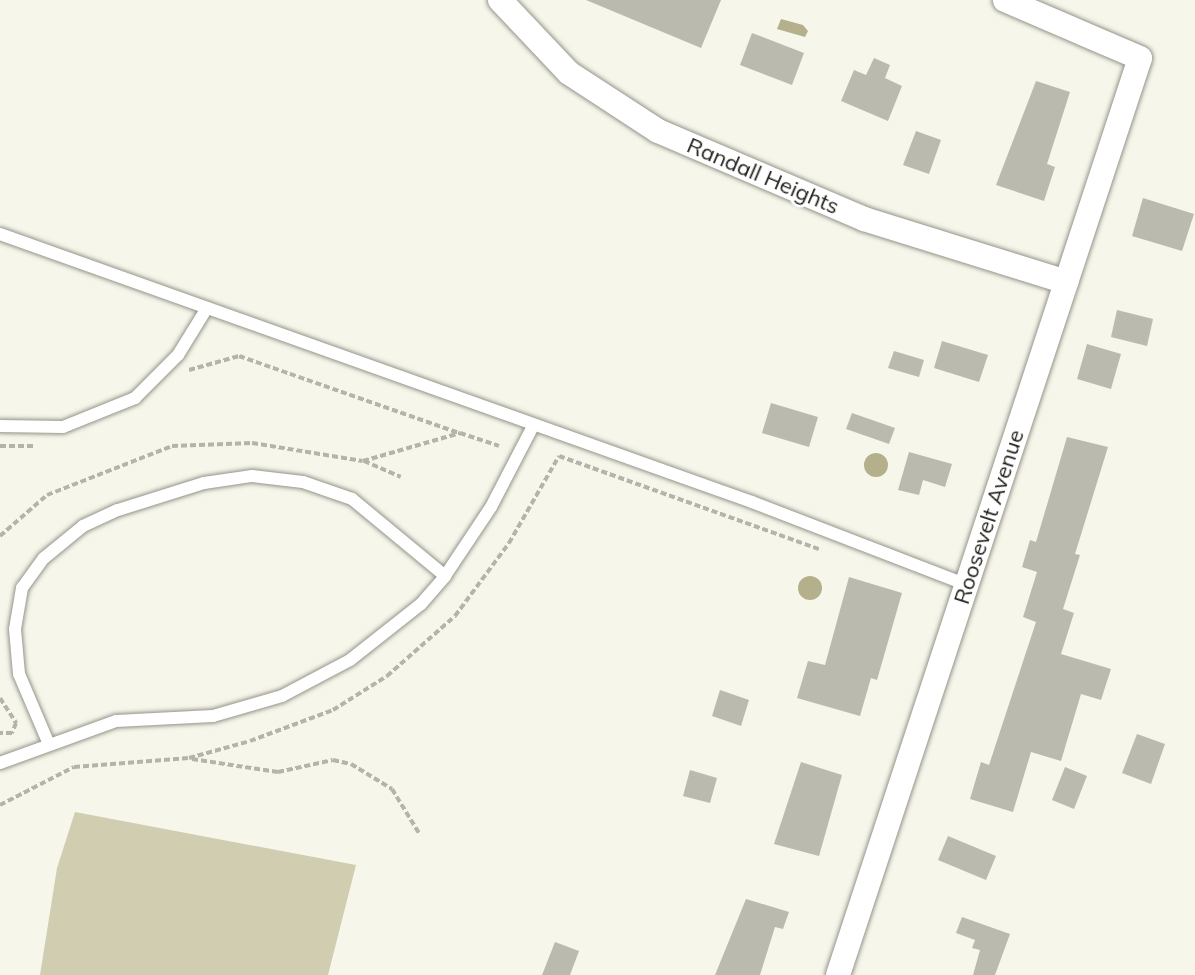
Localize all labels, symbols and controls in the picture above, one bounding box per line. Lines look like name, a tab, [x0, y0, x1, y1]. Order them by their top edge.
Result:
street label: Randall Heights	[683, 132, 843, 220]
street label: Roosevelt Avenue	[948, 427, 1030, 607]

